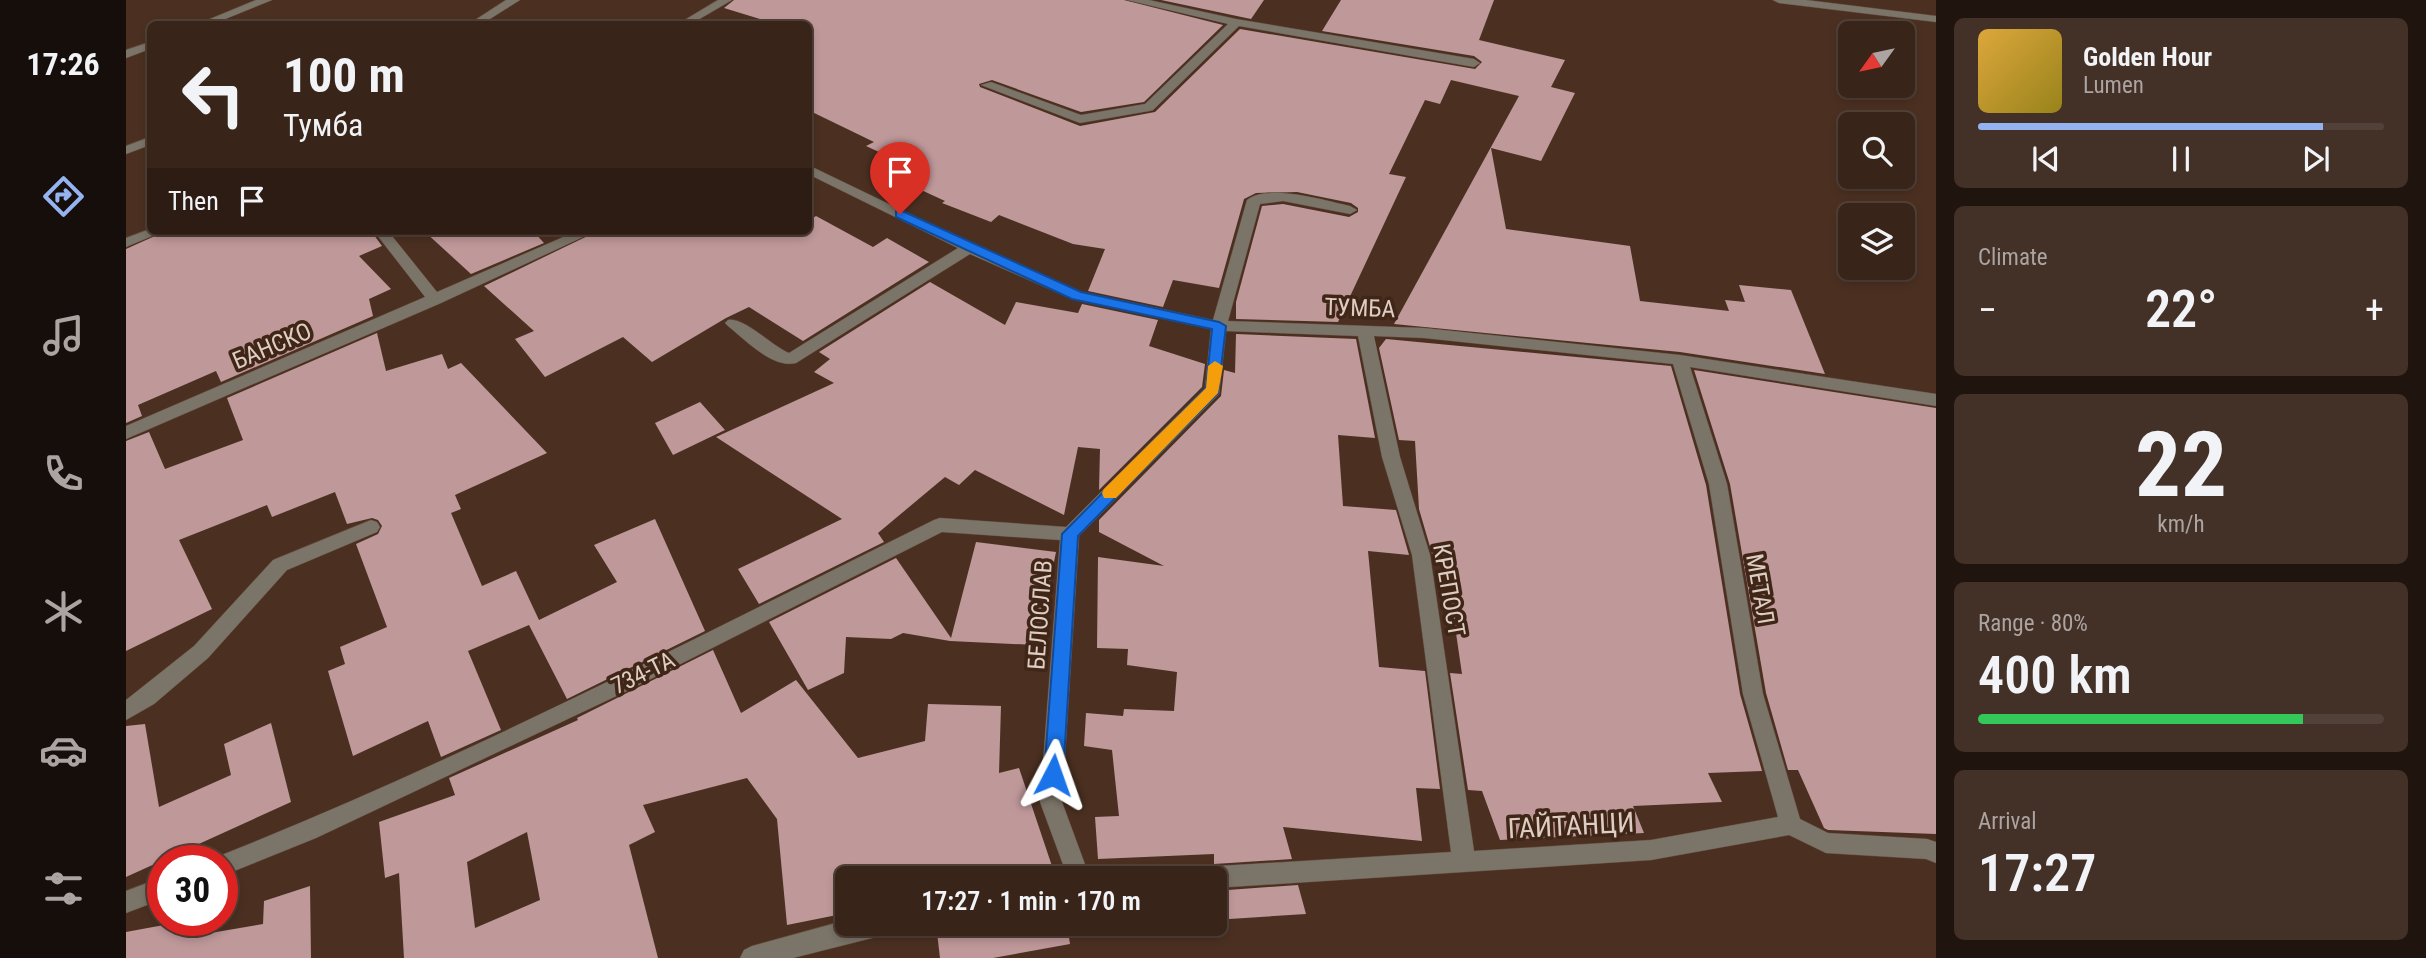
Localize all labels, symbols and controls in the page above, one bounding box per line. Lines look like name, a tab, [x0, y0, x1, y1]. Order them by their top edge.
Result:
north arrow	[1838, 21, 1914, 98]
map controls	[1838, 21, 1915, 280]
text: Golden Hour	[2083, 42, 2212, 72]
text: 17:26	[26, 45, 100, 83]
text: 100 m	[283, 47, 405, 104]
icon: left	[168, 49, 259, 140]
text: Lumen	[2083, 72, 2144, 99]
text: Тумба	[283, 106, 363, 144]
button: search	[1838, 112, 1915, 189]
icon: previous	[2027, 140, 2065, 178]
icon: pause	[2162, 140, 2200, 178]
icon: next	[2297, 140, 2335, 178]
pin	[870, 142, 930, 214]
icon: arrive	[881, 153, 919, 191]
icon: directions	[39, 172, 88, 221]
icon: arrive	[233, 182, 271, 220]
text: Then	[168, 186, 219, 216]
button: layers	[1838, 203, 1915, 280]
text: Climate	[1978, 244, 2048, 271]
text: 22°	[2145, 279, 2217, 340]
text: −	[1978, 288, 1997, 332]
text: +	[2365, 288, 2384, 332]
street label: ТУМБА	[1324, 293, 1396, 323]
icon: music	[39, 311, 88, 360]
street label: БАНСКО	[228, 317, 316, 375]
text: 22	[2135, 412, 2227, 518]
icon: phone	[39, 449, 88, 498]
text: km/h	[2157, 511, 2205, 538]
street label: КРЕПОСТ	[1427, 541, 1471, 639]
street label: МЕТАЛ	[1740, 552, 1780, 626]
street label: БЕЛОСЛАВ	[1022, 559, 1058, 671]
icon: climate	[39, 587, 88, 636]
text: Range · 80%	[1978, 610, 2088, 637]
text: 400 km	[1978, 645, 2132, 706]
street label: 734-ТА	[607, 646, 679, 700]
icon: car	[39, 726, 88, 775]
position arrow	[1016, 738, 1090, 812]
street label: ГАЙТАНЦИ	[1507, 806, 1635, 845]
text: Arrival	[1978, 808, 2037, 835]
text: 17:27	[1978, 843, 2096, 904]
speed limit sign: 30	[147, 845, 238, 936]
icon: filters	[39, 864, 88, 913]
text: 17:27 · 1 min · 170 m	[921, 886, 1141, 916]

